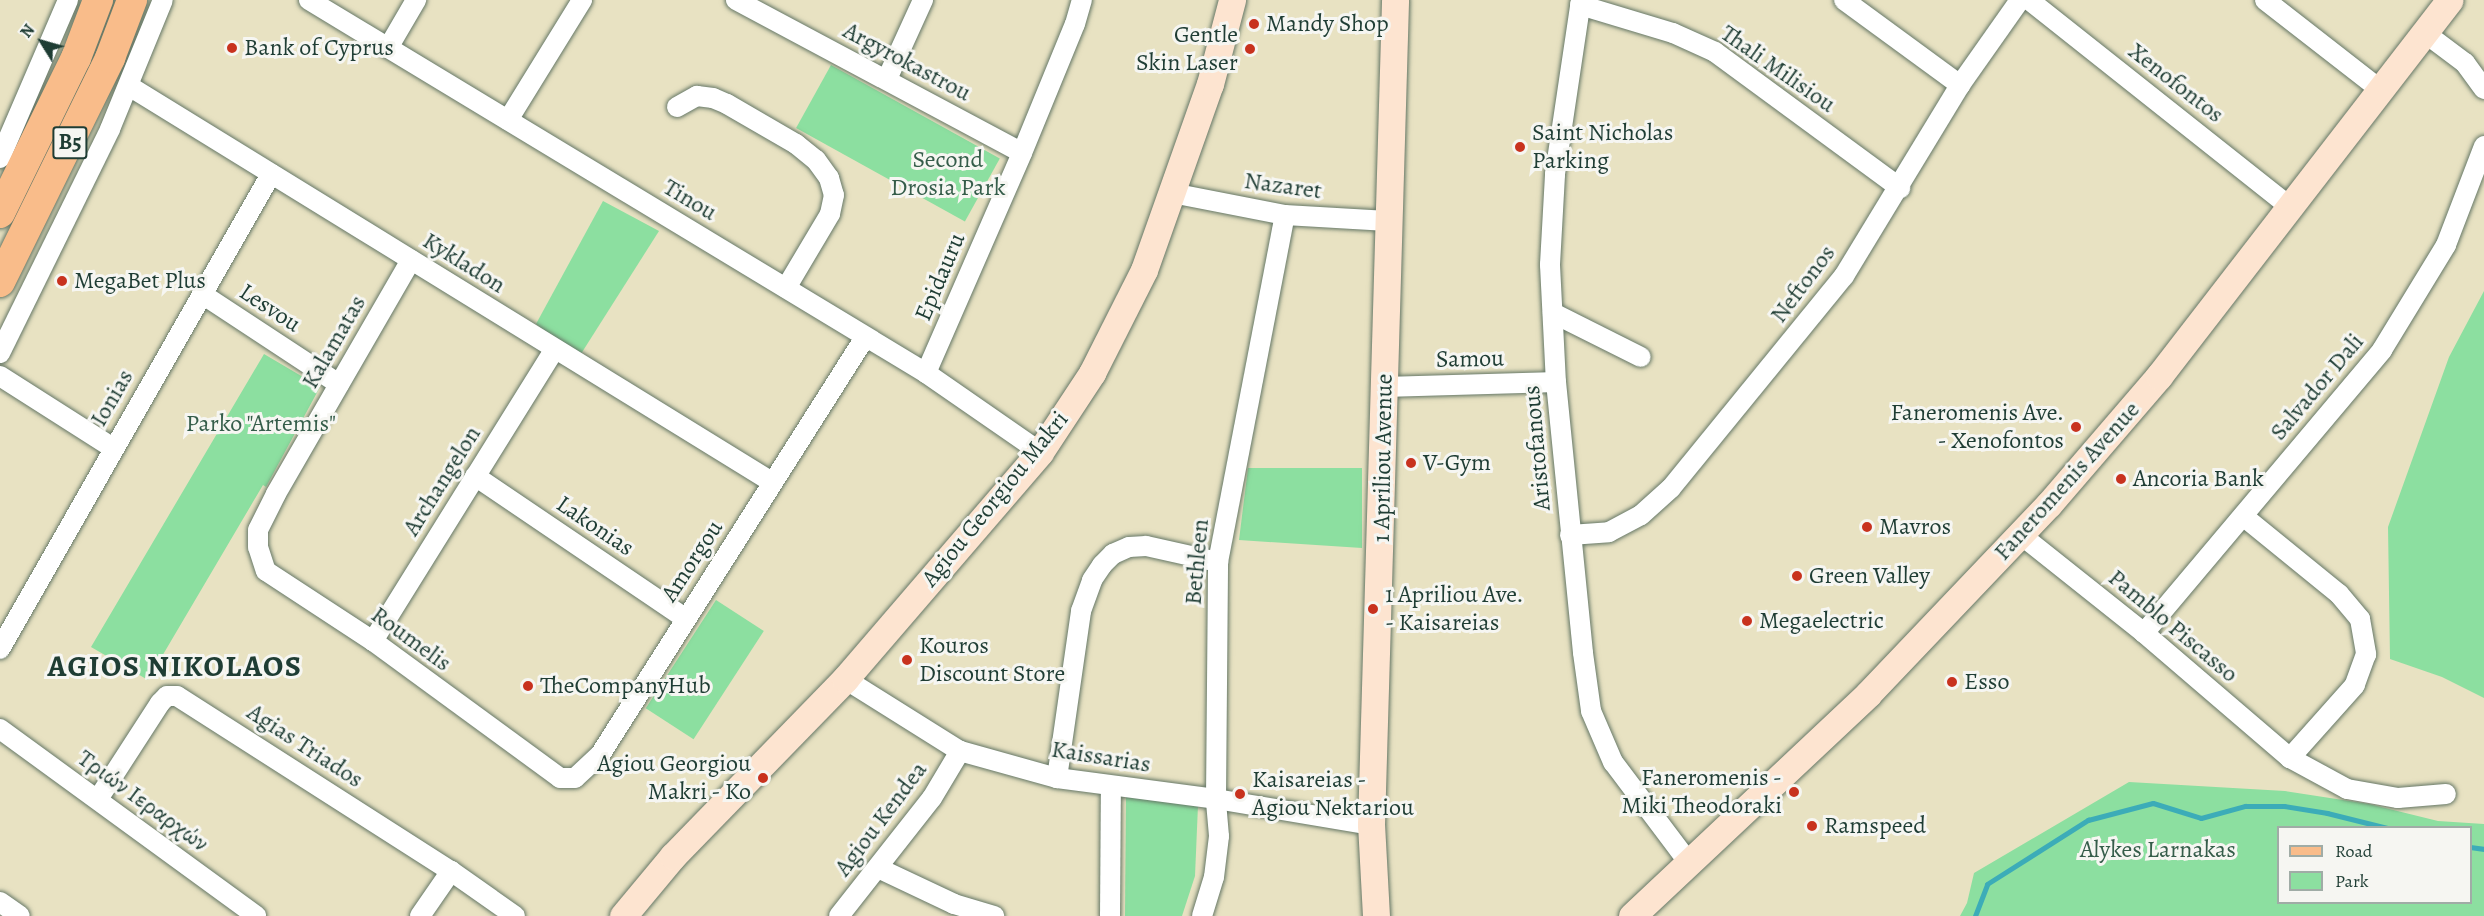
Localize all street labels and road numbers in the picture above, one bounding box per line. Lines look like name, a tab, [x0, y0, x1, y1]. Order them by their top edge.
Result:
street label: Argyrokastrou	[838, 16, 976, 108]
street label: Thali Milisiou	[1715, 19, 1841, 119]
street label: Xenofontos	[2123, 37, 2229, 129]
road number: B5	[52, 124, 88, 162]
street label: Nazaret	[1242, 166, 1324, 206]
street label: Tinou	[658, 173, 722, 227]
street label: Kykladon	[417, 226, 511, 300]
street label: Epidauru	[909, 229, 971, 325]
street label: Neftonos	[1764, 239, 1842, 329]
street label: Lesvou	[234, 277, 306, 339]
street label: Kalamatas	[296, 290, 372, 394]
street label: Salvador Dali	[2264, 328, 2370, 446]
street label: Samou	[1436, 344, 1504, 374]
street label: Ionias	[84, 364, 140, 432]
street label: 1 Apriliou Avenue	[1367, 373, 1399, 543]
street label: Aristofanous	[1517, 384, 1557, 512]
street label: Faneromenis Avenue	[1988, 396, 2146, 566]
street label: Agiou Georgiou Makri	[915, 405, 1075, 593]
street label: Archangelon	[397, 421, 487, 541]
street label: Lakonias	[551, 490, 639, 562]
street label: Amorgou	[655, 515, 729, 607]
street label: Bethleen	[1179, 518, 1215, 606]
street label: Pamblo Piscasso	[2102, 563, 2244, 689]
street label: Roumelis	[365, 600, 457, 678]
street label: Agias Triados	[242, 698, 368, 794]
street label: Kaissarias	[1049, 735, 1153, 779]
street label: Τριών Ιεραρχών	[72, 744, 214, 858]
street label: Agiou Kendea	[829, 756, 933, 882]

